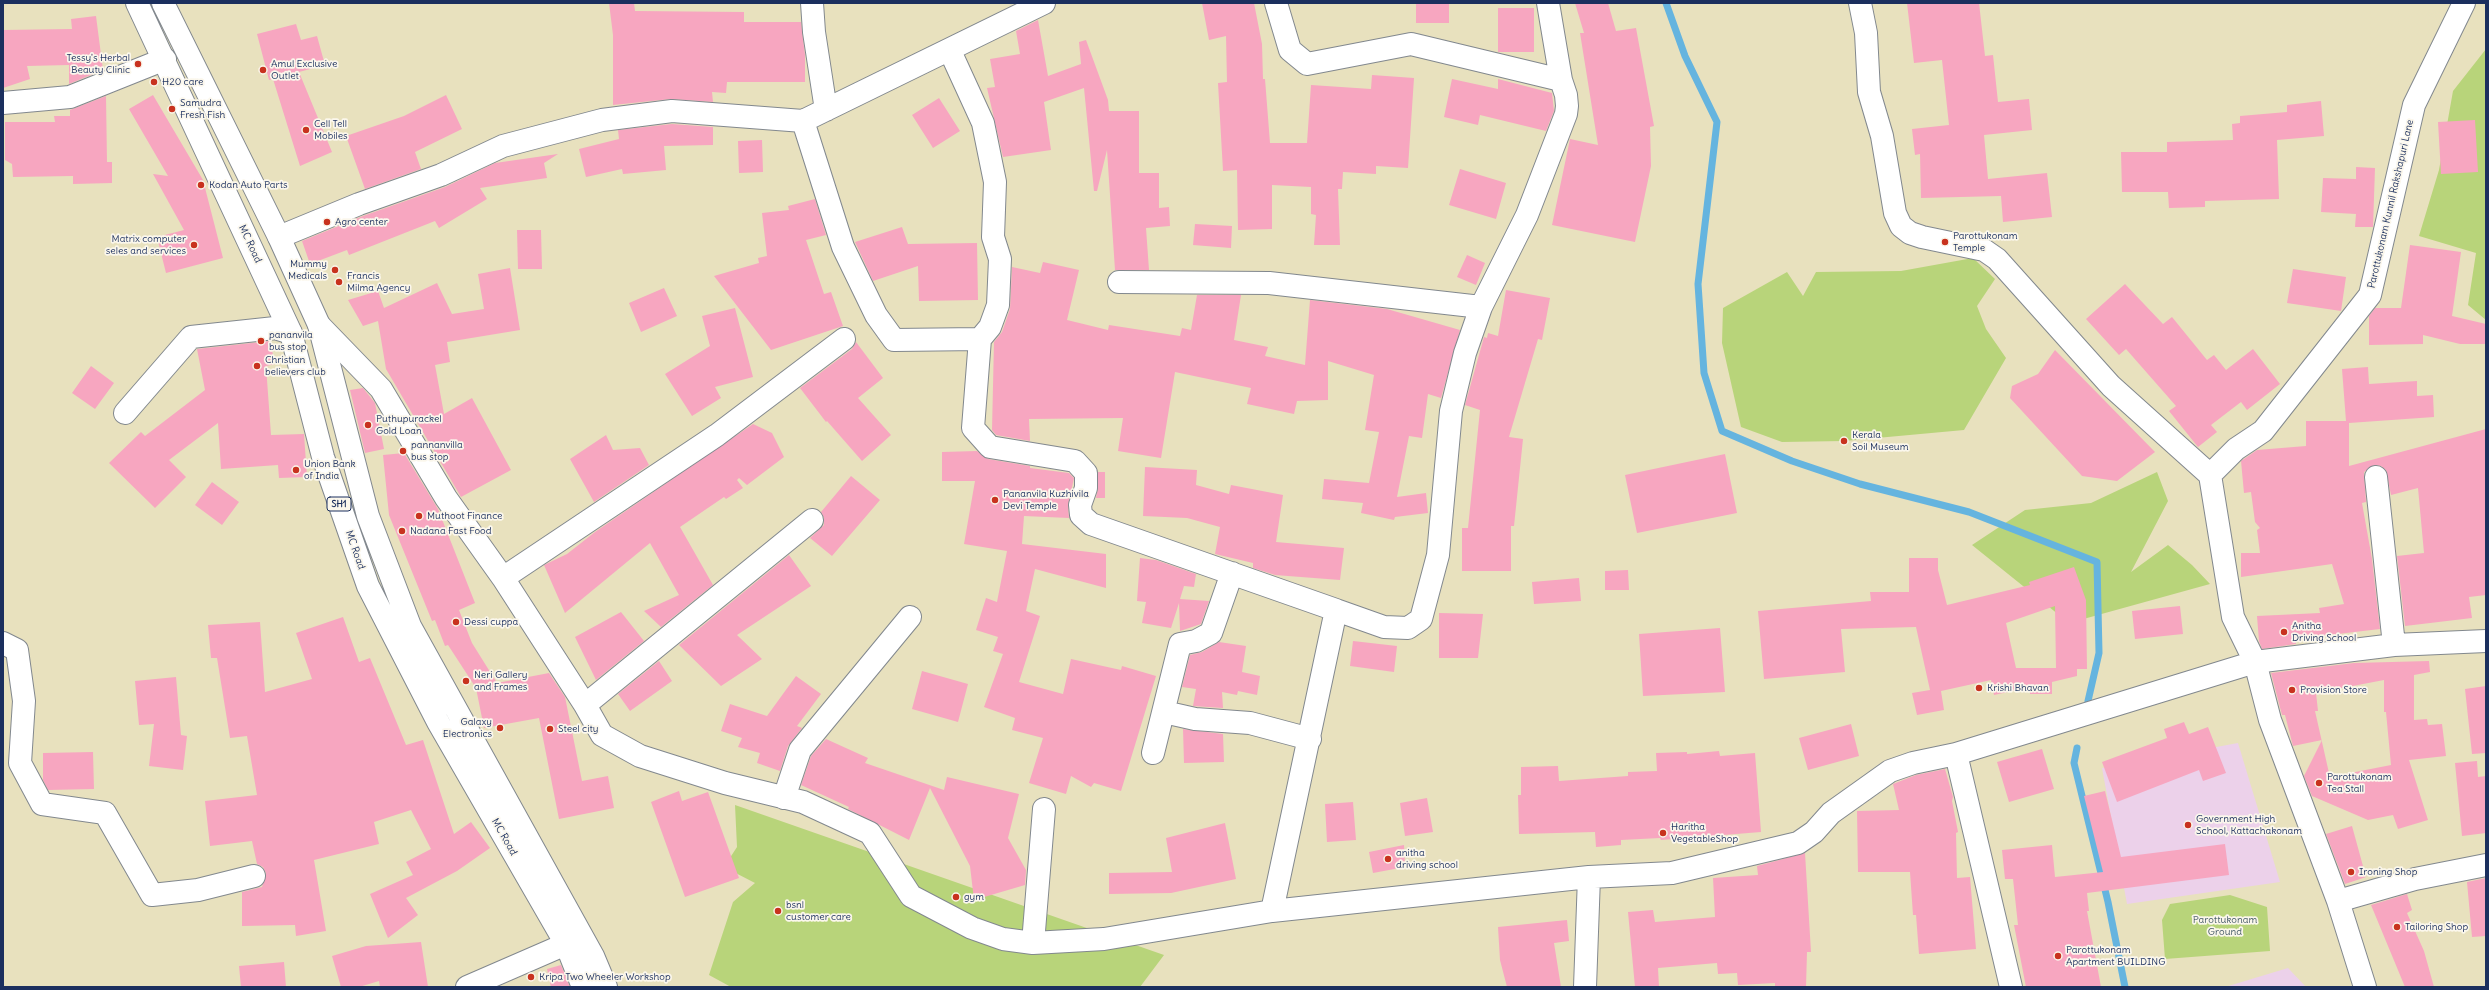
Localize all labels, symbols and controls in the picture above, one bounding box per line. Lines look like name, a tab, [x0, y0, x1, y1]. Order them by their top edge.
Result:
place label: Tessy's Herbal Beauty Clinic	[66, 52, 130, 76]
place label: Amul Exclusive Outlet	[271, 58, 337, 82]
marker: Tessy's Herbal Beauty Clinic	[133, 59, 143, 69]
marker: Amul Exclusive Outlet	[258, 65, 268, 75]
place label: H20 care	[162, 76, 204, 88]
marker: H20 care	[149, 77, 159, 87]
place label: Samudra Fresh Fish	[180, 97, 225, 120]
marker: Samudra Fresh Fish	[167, 104, 177, 114]
place label: Cell Tell Mobiles	[314, 118, 348, 142]
street label: Parottukonam Kunnil Rakshapuri Lane	[2366, 118, 2416, 290]
marker: Cell Tell Mobiles	[301, 125, 311, 135]
place label: Kodan Auto Parts	[209, 179, 288, 191]
marker: Kodan Auto Parts	[196, 180, 206, 190]
place label: Agro center	[335, 216, 388, 228]
marker: Agro center	[322, 217, 332, 227]
street label: MC Road	[236, 223, 264, 265]
place label: Parottukonam Temple	[1953, 230, 2018, 254]
place label: Matrix computer seles and services	[106, 233, 186, 256]
marker: Parottukonam Temple	[1940, 237, 1950, 247]
marker: Matrix computer seles and services	[189, 240, 199, 250]
place label: Mummy Medicals	[288, 258, 327, 282]
marker: Mummy Medicals	[330, 265, 340, 275]
place label: Francis Milma Agency	[347, 270, 410, 294]
marker: Francis Milma Agency	[334, 277, 344, 287]
place label: pananvila bus stop	[269, 329, 313, 352]
marker: pananvila bus stop	[256, 336, 266, 346]
place label: Christian believers club	[265, 354, 326, 378]
marker: Christian believers club	[252, 361, 262, 371]
place label: Puthupurackel Gold Loan	[376, 413, 442, 436]
marker: Puthupurackel Gold Loan	[363, 420, 373, 430]
place label: Kerala Soil Museum	[1852, 429, 1908, 452]
marker: Kerala Soil Museum	[1839, 436, 1849, 446]
place label: pannanvilla bus stop	[411, 439, 463, 462]
marker: pannanvilla bus stop	[398, 446, 408, 456]
place label: Union Bank of India	[304, 458, 356, 482]
marker: Union Bank of India	[291, 465, 301, 475]
place label: Pananvila Kuzhivila Devi Temple	[1003, 488, 1089, 512]
marker: Pananvila Kuzhivila Devi Temple	[990, 495, 1000, 505]
road number: SH1	[327, 497, 351, 511]
place label: Muthoot Finance	[427, 510, 502, 522]
marker: Muthoot Finance	[414, 511, 424, 521]
place label: Nadana Fast Food	[410, 525, 492, 537]
marker: Nadana Fast Food	[397, 526, 407, 536]
street label: MC Road	[343, 529, 367, 571]
place label: Dessi cuppa	[464, 616, 518, 628]
marker: Dessi cuppa	[451, 617, 461, 627]
place label: Anitha Driving School	[2292, 620, 2356, 644]
marker: Anitha Driving School	[2279, 627, 2289, 637]
place label: Neri Gallery and Frames	[474, 669, 527, 692]
marker: Neri Gallery and Frames	[461, 676, 471, 686]
place label: Krishi Bhavan	[1987, 682, 2049, 694]
marker: Krishi Bhavan	[1974, 683, 1984, 693]
place label: Provision Store	[2300, 684, 2367, 696]
marker: Provision Store	[2287, 685, 2297, 695]
place label: Galaxy Electronics	[443, 716, 492, 740]
marker: Galaxy Electronics	[495, 723, 505, 733]
place label: Steel city	[558, 723, 598, 735]
marker: Steel city	[545, 724, 555, 734]
place label: Parottukonam Tea Stall	[2327, 771, 2392, 794]
marker: Parottukonam Tea Stall	[2314, 778, 2324, 788]
place label: Government High School, Kattachakonam	[2196, 813, 2302, 836]
street label: MC Road	[489, 816, 519, 858]
marker: Government High School, Kattachakonam	[2183, 820, 2193, 830]
place label: Haritha VegetableShop	[1671, 821, 1738, 844]
marker: Haritha VegetableShop	[1658, 828, 1668, 838]
place label: anitha driving school	[1396, 847, 1458, 870]
marker: anitha driving school	[1383, 854, 1393, 864]
place label: Ironing Shop	[2359, 866, 2417, 878]
marker: Ironing Shop	[2346, 867, 2356, 877]
place label: gym	[964, 891, 984, 903]
marker: gym	[951, 892, 961, 902]
place label: bsnl customer care	[786, 899, 851, 922]
marker: bsnl customer care	[773, 906, 783, 916]
park label: Parottukonam Ground	[2193, 914, 2257, 938]
place label: Tailoring Shop	[2405, 921, 2468, 933]
marker: Tailoring Shop	[2392, 922, 2402, 932]
place label: Parottukonam Apartment BUILDING	[2066, 944, 2165, 968]
marker: Parottukonam Apartment BUILDING	[2053, 951, 2063, 961]
place label: Kripa Two Wheeler Workshop	[539, 971, 671, 983]
marker: Kripa Two Wheeler Workshop	[526, 972, 536, 982]

